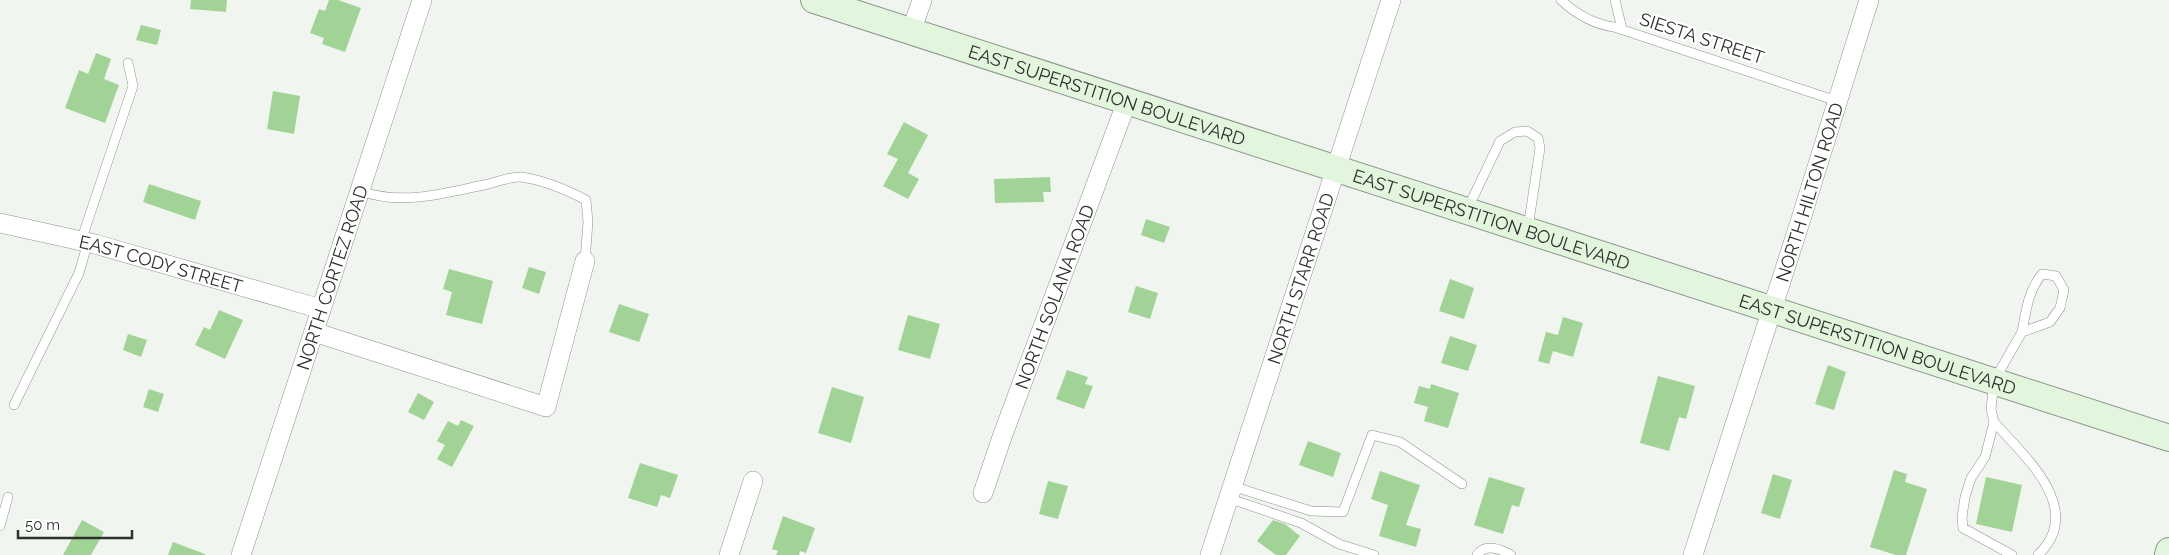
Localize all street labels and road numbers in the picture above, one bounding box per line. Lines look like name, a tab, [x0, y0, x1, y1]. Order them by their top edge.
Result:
street label: SIESTA STREET	[1637, 8, 1767, 68]
street label: EAST SUPERSTITION BOULEVARD	[966, 40, 1248, 149]
street label: NORTH HILTON ROAD	[1771, 100, 1847, 284]
street label: EAST SUPERSTITION BOULEVARD	[1350, 164, 1633, 274]
street label: NORTH CORTEZ ROAD	[292, 182, 371, 372]
street label: NORTH STARR ROAD	[1263, 190, 1338, 367]
street label: NORTH SOLANA ROAD	[1010, 201, 1098, 392]
street label: EAST CODY STREET	[77, 230, 245, 296]
street label: EAST SUPERSTITION BOULEVARD	[1737, 289, 2019, 398]

